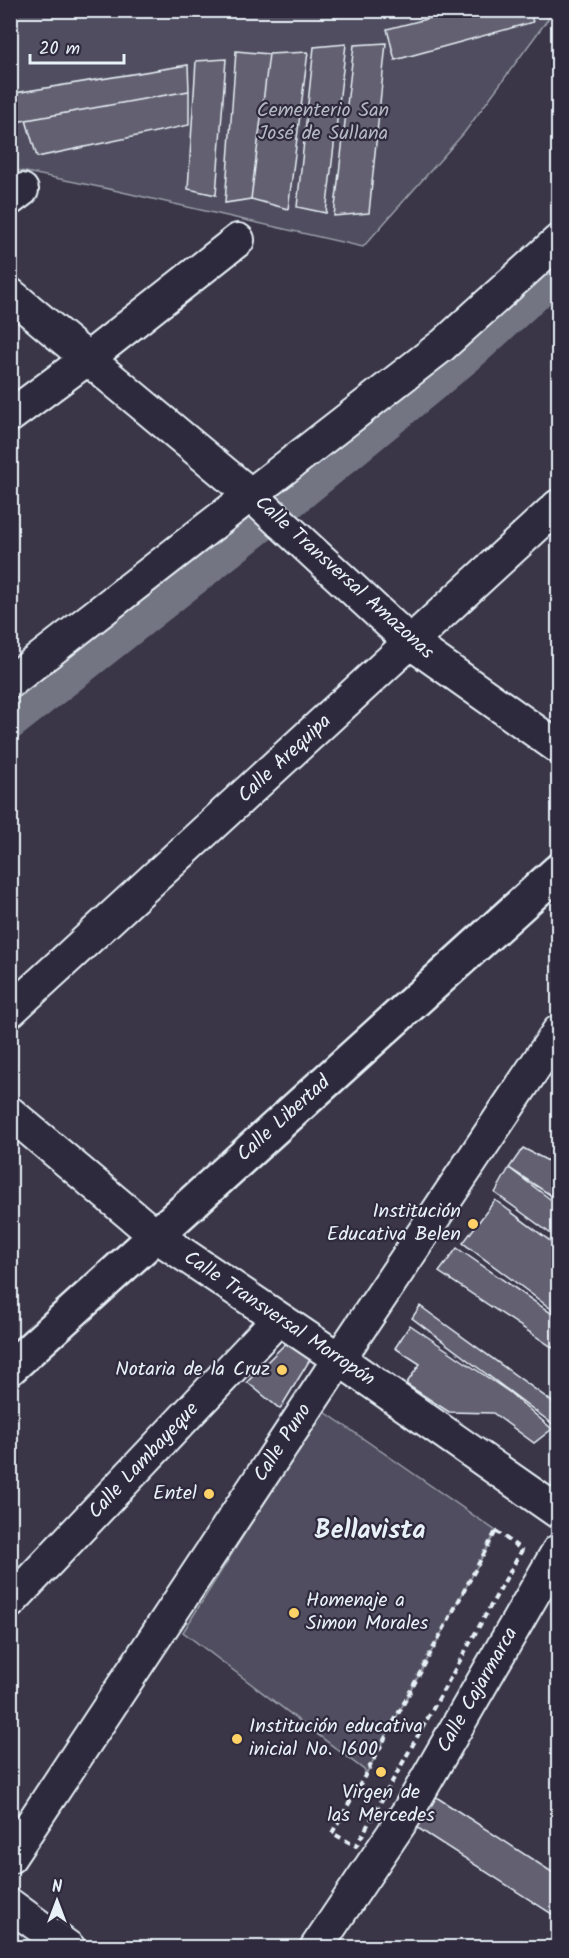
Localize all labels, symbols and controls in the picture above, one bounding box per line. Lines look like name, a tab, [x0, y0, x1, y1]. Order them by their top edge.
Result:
scale bar	[30, 27, 124, 65]
text: 20 m	[39, 35, 80, 64]
park label: Cementerio San José de Sullana	[257, 95, 389, 150]
street label: Calle Transversal Amazonas	[247, 488, 442, 668]
street label: Calle Arequipa	[231, 707, 339, 811]
street label: Calle Libertad	[230, 1067, 339, 1170]
place label: Institución Educativa Belen	[327, 1196, 461, 1251]
marker: Institución Educativa Belen	[466, 1217, 480, 1231]
street label: Calle Transversal Morropón	[177, 1243, 381, 1395]
place label: Notaria de la Cruz	[115, 1354, 270, 1386]
marker: Notaria de la Cruz	[275, 1363, 289, 1377]
street label: Calle Lambayeque	[81, 1395, 207, 1527]
street label: Calle Puno	[246, 1397, 320, 1489]
place label: Entel	[153, 1478, 197, 1510]
marker: Entel	[202, 1487, 216, 1501]
district label: Bellavista	[315, 1510, 425, 1552]
place label: Homenaje a Simon Morales	[306, 1585, 429, 1640]
marker: Homenaje a Simon Morales	[287, 1606, 301, 1620]
street label: Calle Cajarmarca	[429, 1621, 527, 1759]
place label: Institución educativa inicial No. 1600	[249, 1711, 423, 1766]
marker: Institución educativa inicial No. 1600	[230, 1732, 244, 1746]
marker: Virgen de las Mercedes	[374, 1765, 388, 1779]
place label: Virgen de las Mercedes	[327, 1777, 435, 1832]
north arrow	[27, 1871, 87, 1931]
text: N	[52, 1875, 62, 1900]

